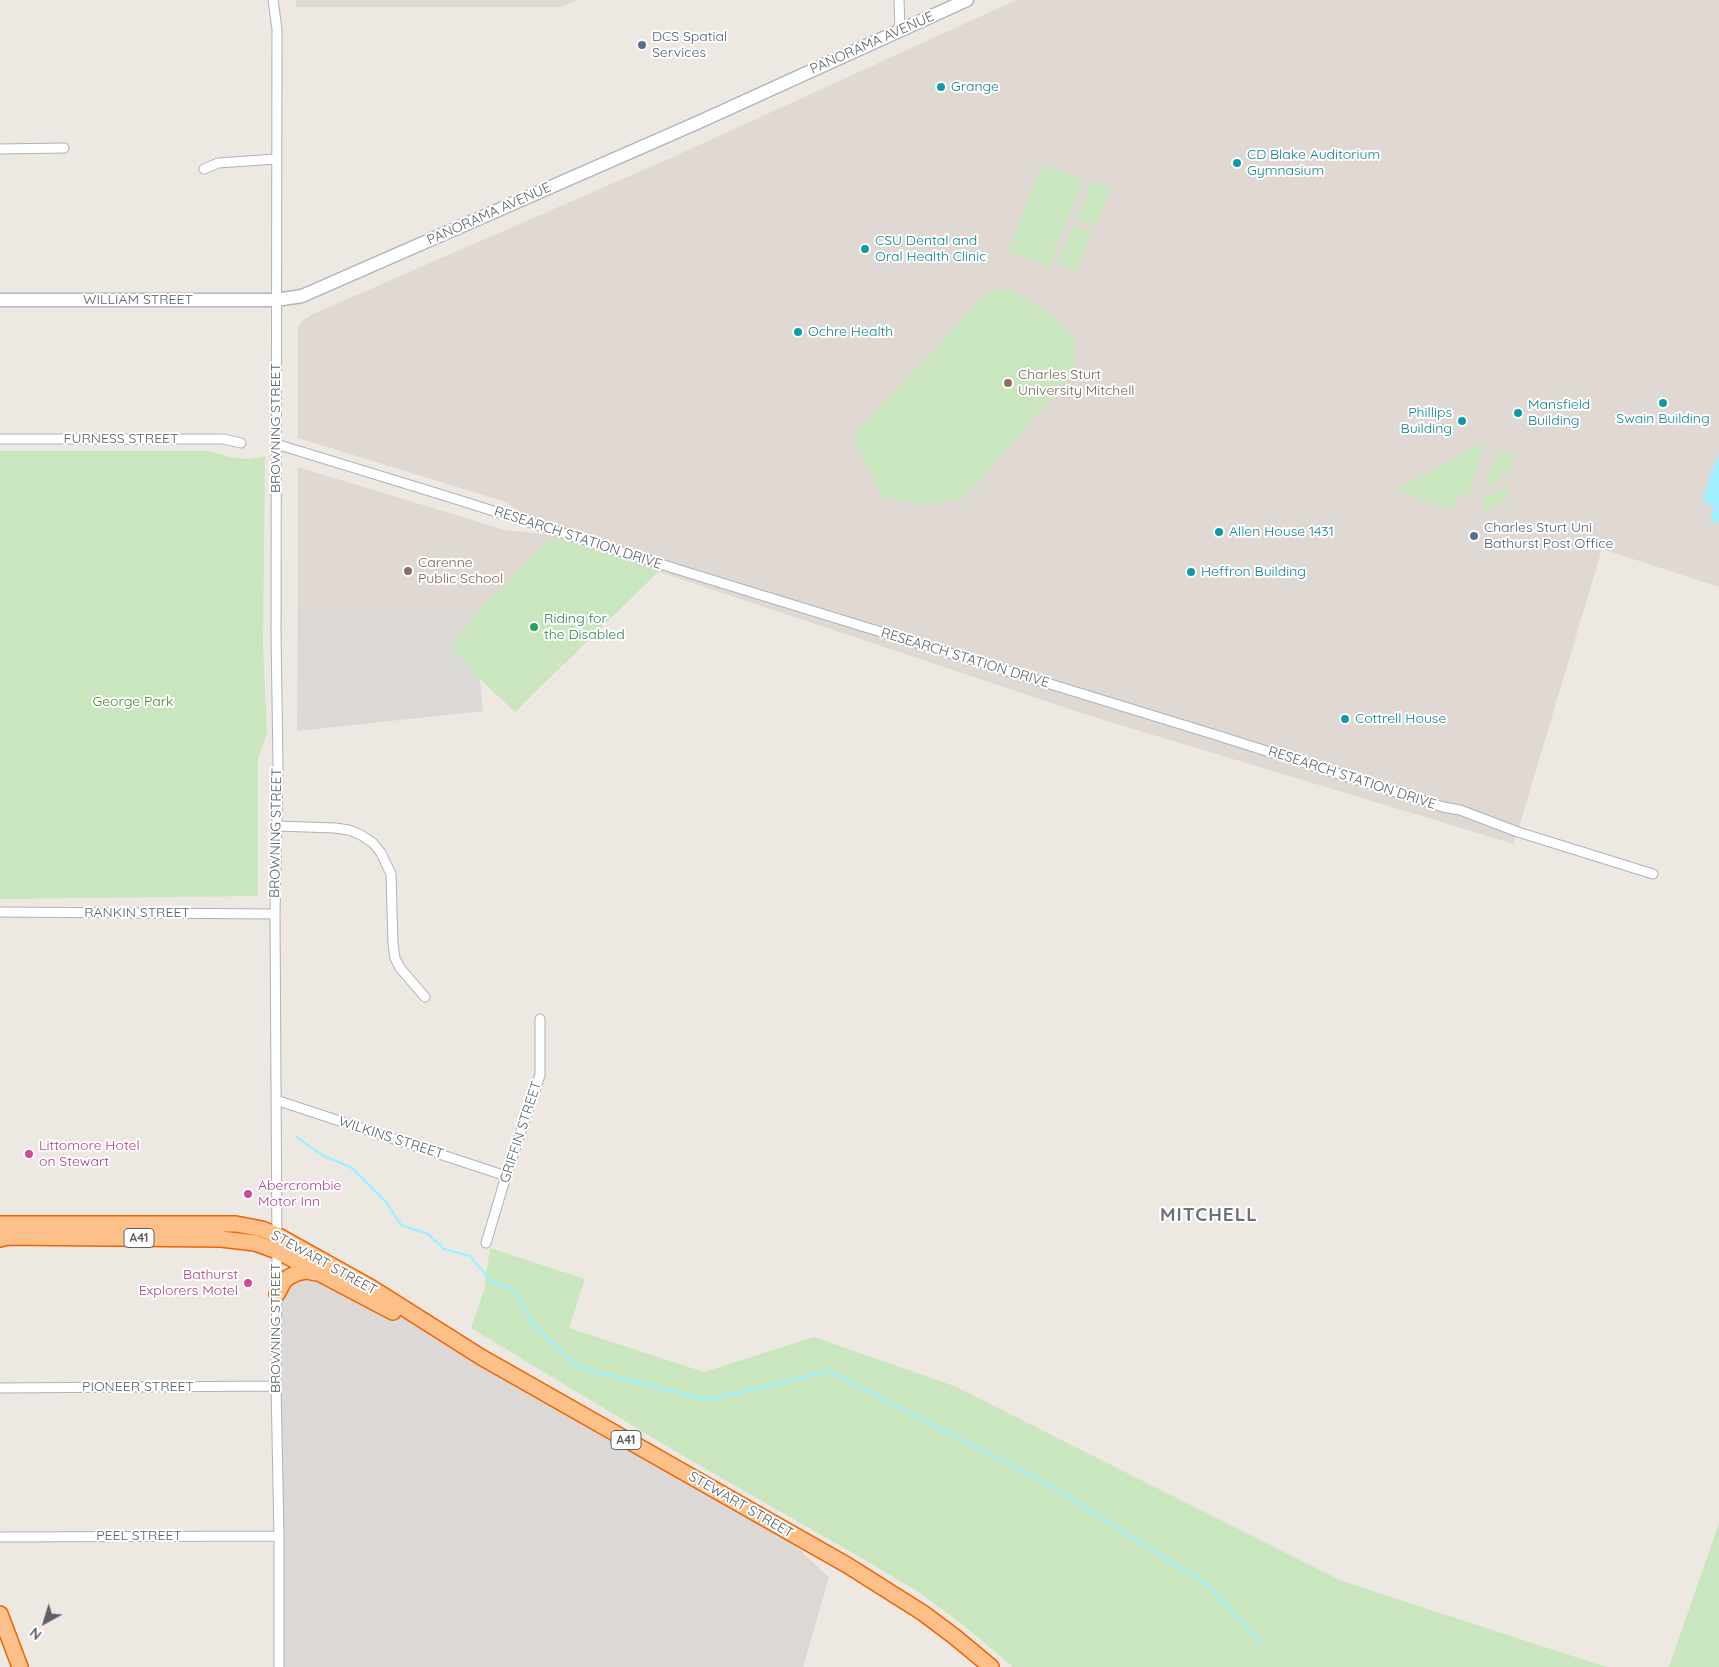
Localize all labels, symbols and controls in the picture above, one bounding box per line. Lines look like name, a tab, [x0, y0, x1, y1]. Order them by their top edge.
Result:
street label: PANORAMA AVENUE	[807, 8, 937, 78]
place label: DCS Spatial Services	[652, 29, 727, 62]
marker: DCS Spatial Services	[636, 39, 648, 51]
place label: Grange	[951, 79, 999, 95]
marker: Grange	[935, 81, 947, 93]
place label: CD Blake Auditorium Gymnasium	[1247, 147, 1380, 180]
marker: CD Blake Auditorium Gymnasium	[1231, 157, 1243, 169]
street label: PANORAMA AVENUE	[424, 179, 554, 249]
place label: CSU Dental and Oral Health Clinic	[875, 233, 986, 266]
marker: CSU Dental and Oral Health Clinic	[859, 243, 871, 255]
street label: WILLIAM STREET	[83, 292, 193, 308]
place label: Ochre Health	[808, 324, 893, 340]
marker: Ochre Health	[792, 326, 804, 338]
street label: BROWNING STREET	[268, 363, 284, 493]
place label: Charles Sturt University Mitchell	[1018, 367, 1135, 400]
marker: Charles Sturt University Mitchell	[1002, 377, 1014, 389]
place label: Mansfield Building	[1528, 397, 1590, 430]
marker: Swain Building	[1657, 397, 1669, 409]
place label: Phillips Building	[1401, 405, 1452, 438]
marker: Mansfield Building	[1512, 407, 1524, 419]
place label: Swain Building	[1616, 411, 1710, 427]
marker: Phillips Building	[1456, 415, 1468, 427]
street label: FURNESS STREET	[63, 431, 179, 447]
street label: RESEARCH STATION DRIVE	[492, 503, 664, 573]
place label: Charles Sturt Uni Bathurst Post Office	[1484, 520, 1614, 552]
place label: Allen House 1431	[1229, 524, 1334, 540]
marker: Allen House 1431	[1213, 526, 1225, 538]
marker: Charles Sturt Uni Bathurst Post Office	[1468, 530, 1480, 542]
place label: Carenne Public School	[418, 555, 503, 588]
place label: Heffron Building	[1201, 564, 1306, 580]
marker: Carenne Public School	[402, 565, 414, 577]
marker: Heffron Building	[1185, 566, 1197, 578]
place label: Riding for the Disabled	[544, 611, 625, 644]
marker: Riding for the Disabled	[528, 621, 540, 633]
street label: RESEARCH STATION DRIVE	[879, 624, 1051, 692]
park label: George Park	[92, 694, 174, 710]
place label: Cottrell House	[1355, 711, 1446, 727]
marker: Cottrell House	[1339, 713, 1351, 725]
street label: RESEARCH STATION DRIVE	[1266, 743, 1438, 813]
street label: BROWNING STREET	[266, 768, 286, 898]
street label: RANKIN STREET	[84, 905, 190, 921]
street label: GRIFFIN STREET	[497, 1079, 545, 1185]
street label: WILKINS STREET	[336, 1113, 446, 1163]
place label: Littomore Hotel on Stewart	[39, 1138, 140, 1170]
marker: Littomore Hotel on Stewart	[23, 1148, 35, 1160]
place label: Abercrombie Motor Inn	[258, 1178, 341, 1210]
marker: Abercrombie Motor Inn	[242, 1188, 254, 1200]
district label: MITCHELL	[1159, 1204, 1259, 1226]
street label: STEWART STREET	[268, 1227, 380, 1299]
road number: A41	[124, 1228, 154, 1248]
street label: BROWNING STREET	[268, 1263, 284, 1393]
place label: Bathurst Explorers Motel	[139, 1267, 238, 1300]
marker: Bathurst Explorers Motel	[242, 1277, 254, 1289]
street label: PIONEER STREET	[82, 1379, 194, 1395]
road number: A41	[611, 1430, 641, 1450]
street label: STEWART STREET	[686, 1468, 796, 1542]
street label: PEEL STREET	[96, 1528, 182, 1544]
north arrow	[20, 1597, 70, 1647]
text: N	[26, 1623, 45, 1644]

